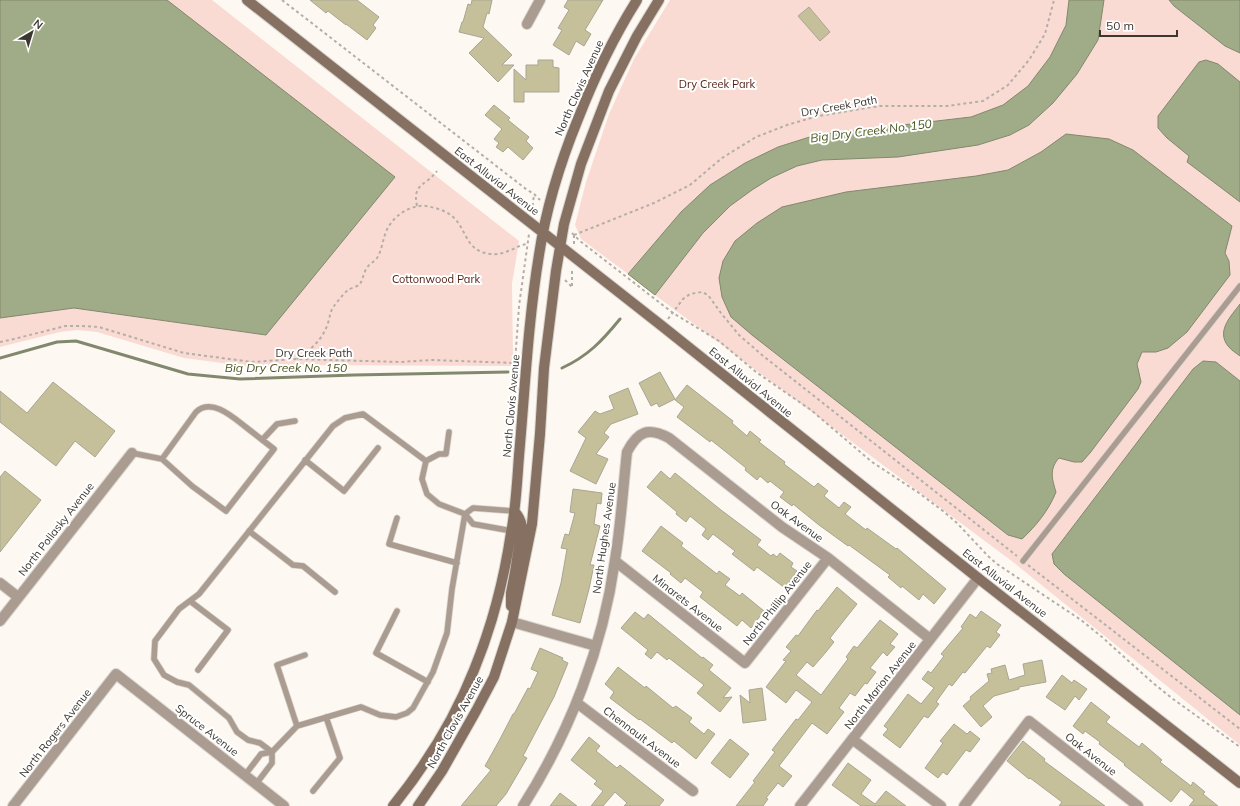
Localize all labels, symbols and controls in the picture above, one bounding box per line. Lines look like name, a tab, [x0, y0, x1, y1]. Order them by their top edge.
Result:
north arrow	[12, 12, 52, 52]
scale bar	[1100, 12, 1177, 38]
text: N	[31, 16, 46, 32]
text: 50 m	[1106, 18, 1134, 33]
street label: North Clovis Avenue	[552, 38, 606, 138]
park label: Dry Creek Park	[679, 77, 756, 91]
street label: Dry Creek Path	[800, 92, 878, 120]
water label: Big Dry Creek No. 150	[809, 116, 933, 145]
street label: East Alluvial Avenue	[452, 144, 542, 218]
park label: Cottonwood Park	[392, 272, 480, 286]
street label: East Alluvial Avenue	[706, 344, 796, 420]
street label: Dry Creek Path	[276, 346, 353, 360]
street label: North Clovis Avenue	[500, 354, 522, 458]
water label: Big Dry Creek No. 150	[225, 360, 348, 375]
street label: North Pollasky Avenue	[15, 479, 97, 579]
street label: North Hughes Avenue	[589, 481, 619, 595]
street label: Oak Avenue	[768, 497, 826, 545]
street label: East Alluvial Avenue	[960, 546, 1050, 620]
street label: North Phillip Avenue	[740, 558, 814, 648]
street label: Minarets Avenue	[650, 571, 726, 635]
street label: North Marion Avenue	[841, 638, 919, 732]
street label: North Clovis Avenue	[424, 673, 486, 771]
street label: North Rogers Avenue	[16, 686, 94, 780]
street label: Spruce Avenue	[173, 701, 241, 759]
street label: Chennault Avenue	[600, 703, 684, 771]
street label: Oak Avenue	[1062, 729, 1120, 779]

